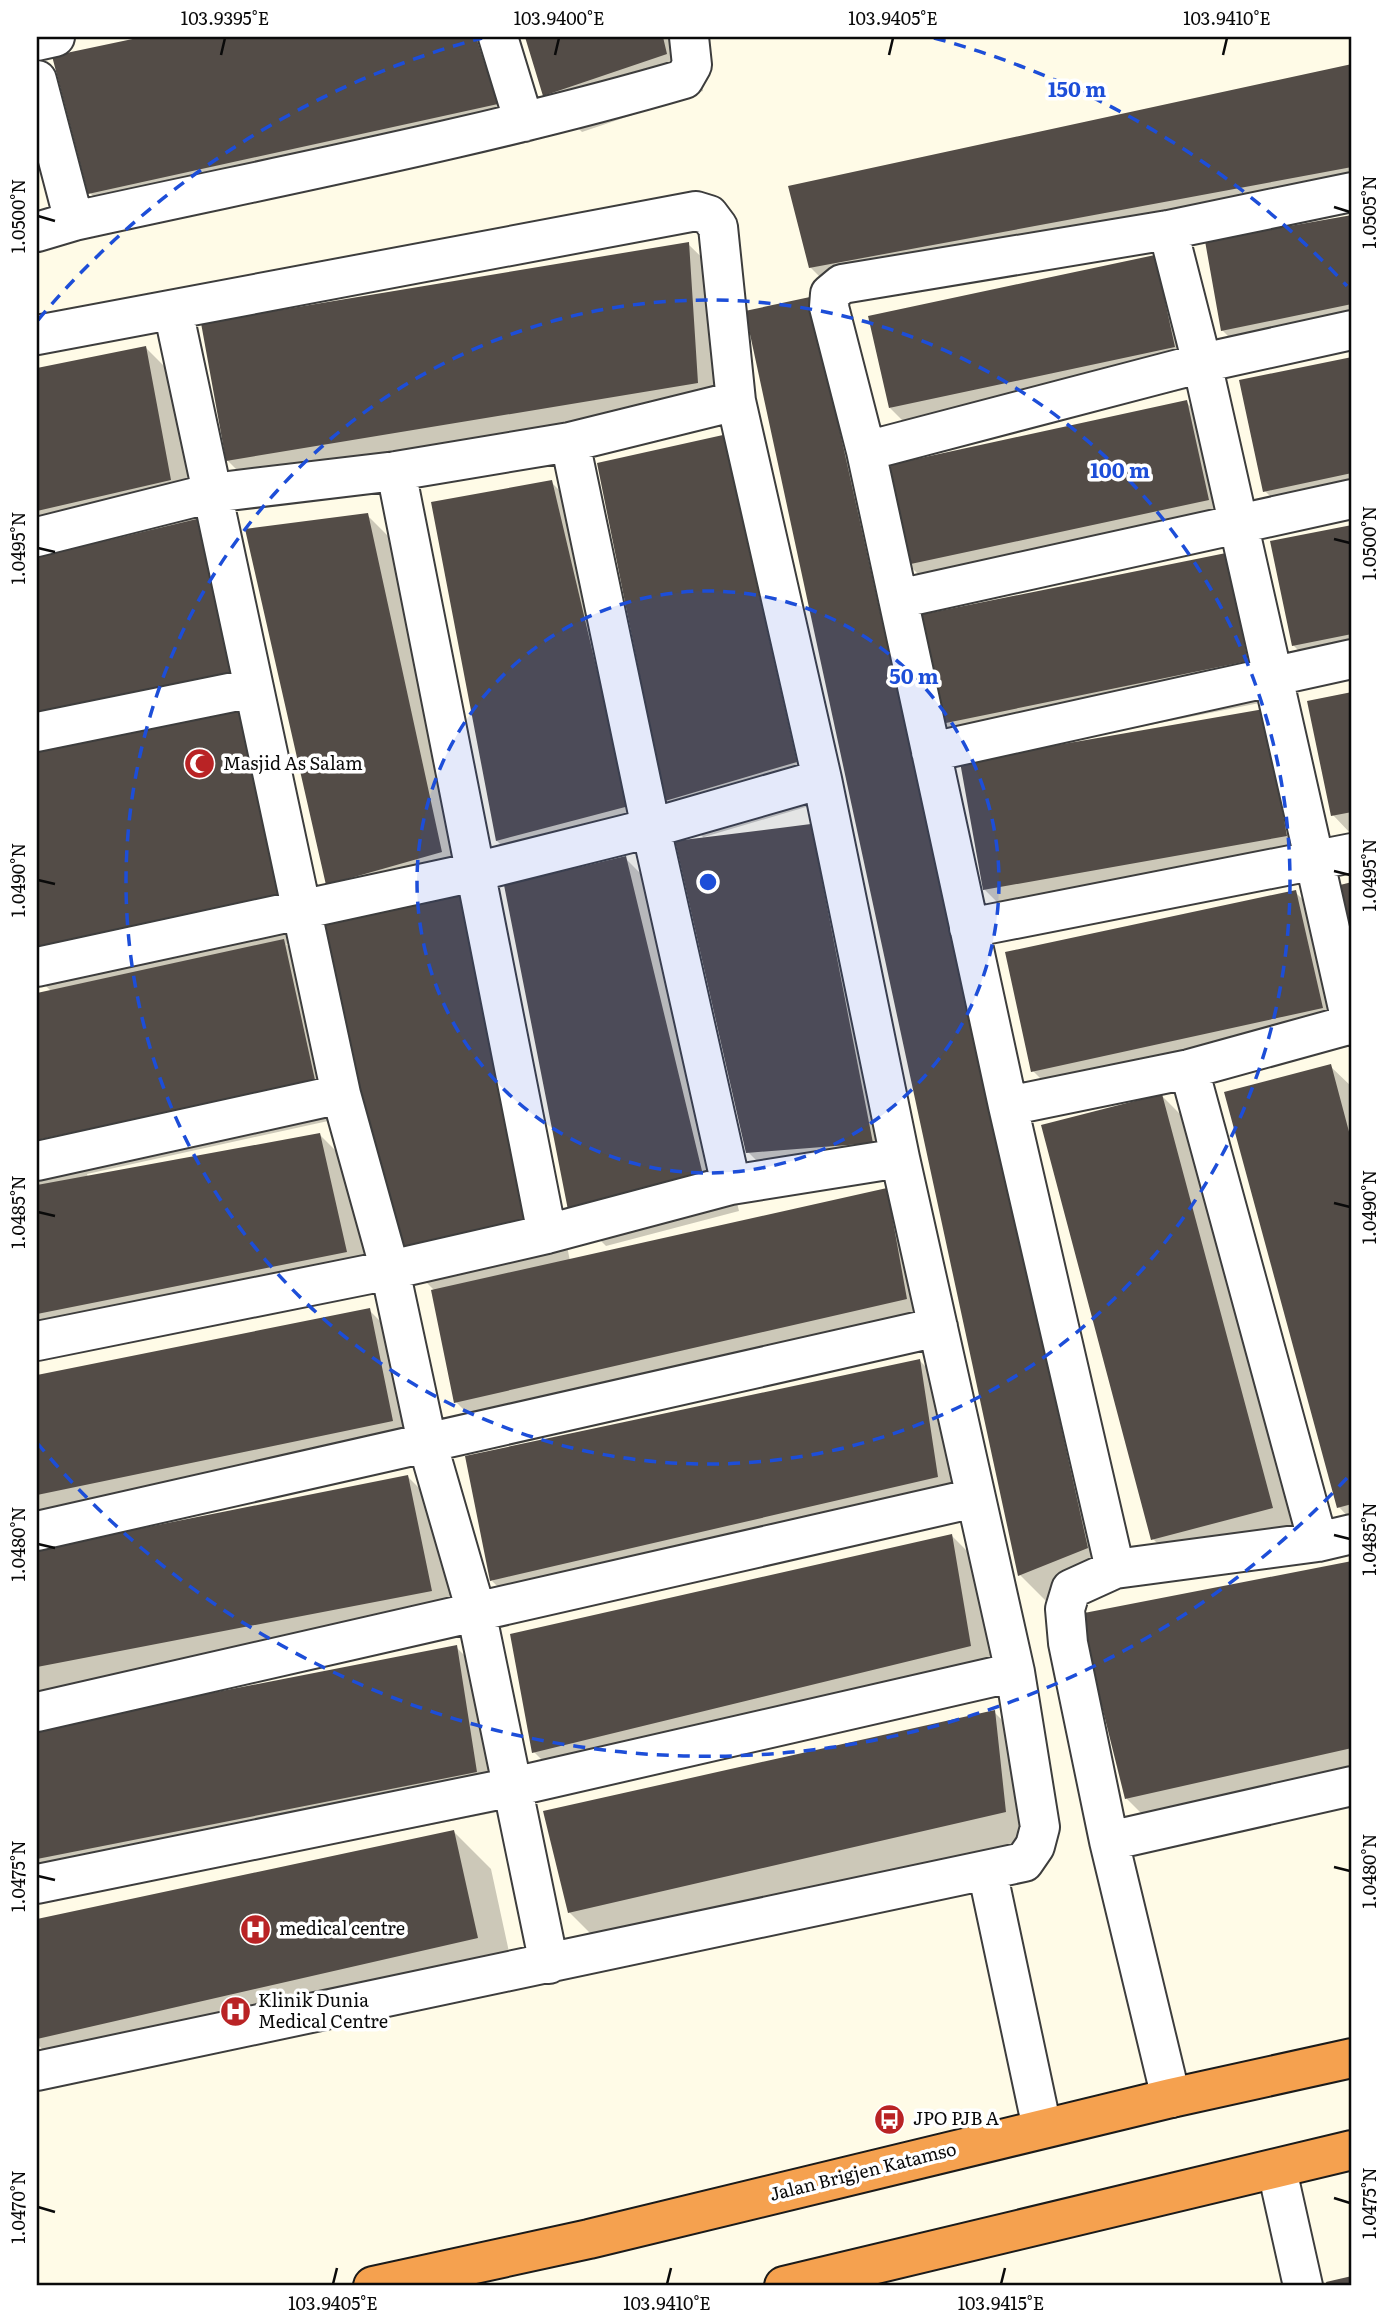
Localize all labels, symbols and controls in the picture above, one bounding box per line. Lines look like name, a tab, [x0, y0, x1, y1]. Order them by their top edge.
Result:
text: 103.9395°E	[181, 4, 269, 31]
text: 103.9400°E	[514, 4, 604, 31]
text: 103.9405°E	[848, 4, 938, 31]
text: 103.9410°E	[1183, 4, 1271, 31]
text: 150 m	[1048, 72, 1106, 103]
text: 1.0505°N	[1355, 175, 1382, 249]
text: 1.0500°N	[4, 179, 31, 253]
text: 100 m	[1090, 453, 1150, 484]
text: 1.0500°N	[1355, 506, 1382, 580]
text: 1.0495°N	[4, 511, 31, 585]
text: 50 m	[889, 659, 939, 690]
mosque icon: Masjid As Salam	[183, 747, 217, 781]
place label: Masjid As Salam	[223, 749, 363, 776]
text: 1.0495°N	[1355, 838, 1382, 912]
text: 1.0490°N	[4, 843, 31, 917]
centre of rings	[696, 870, 720, 894]
text: 1.0490°N	[1355, 1170, 1382, 1244]
text: 1.0485°N	[4, 1175, 31, 1249]
text: 1.0485°N	[1355, 1502, 1382, 1576]
text: 1.0480°N	[4, 1507, 31, 1581]
text: 1.0480°N	[1355, 1834, 1382, 1908]
text: 1.0475°N	[4, 1840, 31, 1912]
hospital icon: medical centre	[239, 1912, 273, 1946]
place label: medical centre	[279, 1914, 405, 1941]
place label: Klinik Dunia Medical Centre	[258, 1986, 388, 2034]
hospital icon: Klinik Dunia Medical Centre	[218, 1994, 252, 2028]
bus stop icon: JPO PJB A	[873, 2102, 907, 2136]
place label: JPO PJB A	[913, 2104, 999, 2131]
street label: Jalan Brigjen Katamso	[766, 2134, 959, 2207]
text: 1.0475°N	[1355, 2167, 1382, 2239]
text: 1.0470°N	[4, 2170, 31, 2244]
text: 103.9405°E	[288, 2289, 378, 2316]
text: 103.9410°E	[623, 2289, 711, 2316]
text: 103.9415°E	[958, 2289, 1044, 2316]

